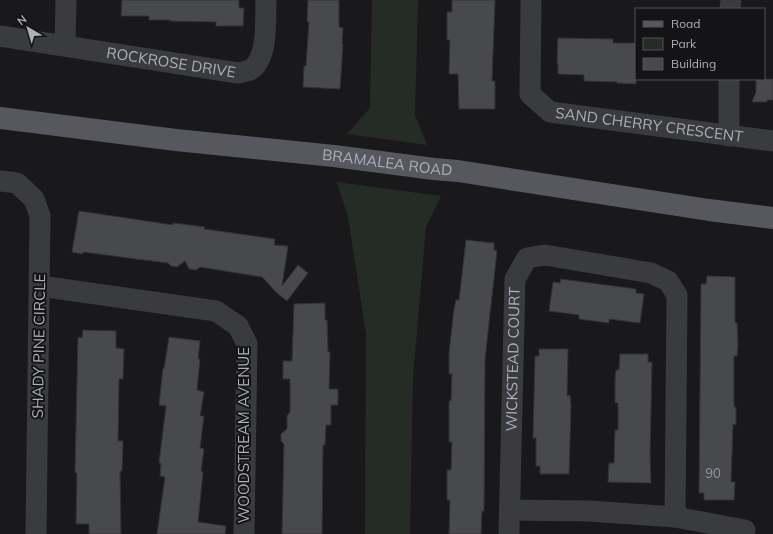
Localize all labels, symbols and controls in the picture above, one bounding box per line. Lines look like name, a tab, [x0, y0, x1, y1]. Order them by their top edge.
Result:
north arrow	[8, 8, 48, 48]
legend	[635, 8, 765, 80]
text: N	[14, 12, 29, 28]
text: Road	[671, 16, 700, 31]
text: Park	[671, 36, 697, 51]
street label: ROCKROSE DRIVE	[105, 43, 237, 82]
text: Building	[671, 56, 716, 71]
street label: SAND CHERRY CRESCENT	[554, 103, 744, 146]
street label: BRAMALEA ROAD	[321, 145, 453, 180]
street label: SHADY PINE CIRCLE	[28, 273, 49, 419]
street label: WICKSTEAD COURT	[501, 287, 524, 432]
street label: WOODSTREAM AVENUE	[234, 347, 253, 523]
house number: 90	[705, 465, 721, 481]

